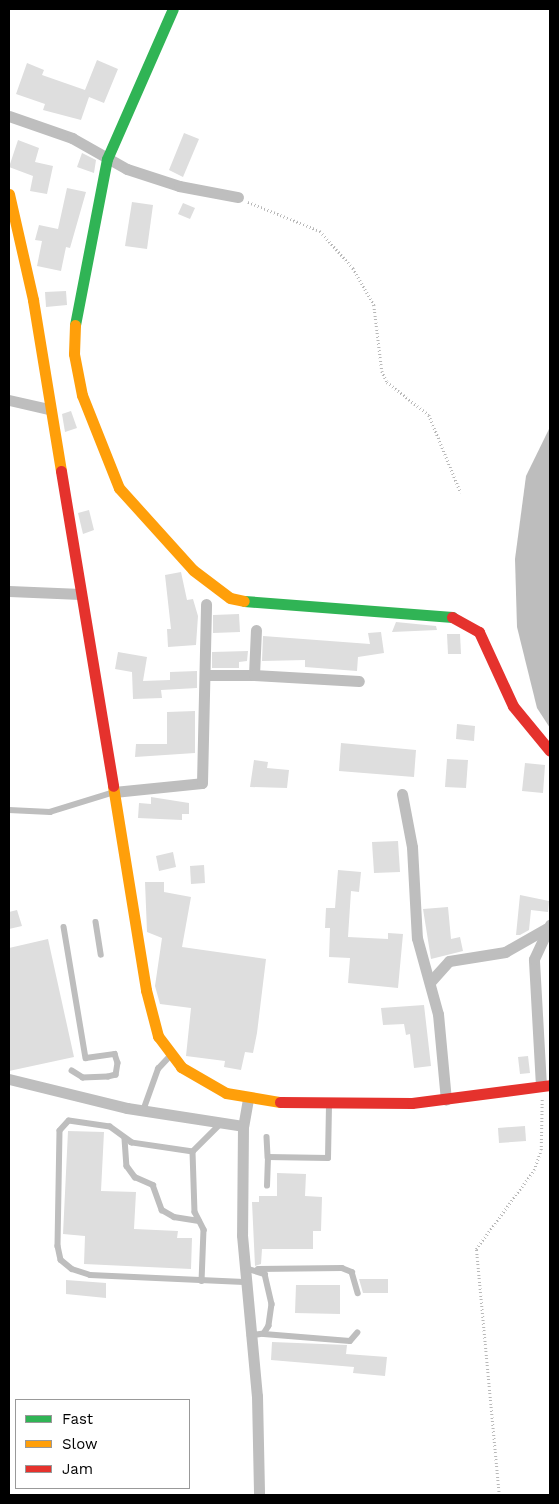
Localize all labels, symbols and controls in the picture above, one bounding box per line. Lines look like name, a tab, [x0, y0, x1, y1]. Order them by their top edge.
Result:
legend	[15, 1399, 190, 1489]
text: Fast	[62, 1410, 93, 1428]
text: Slow	[62, 1435, 98, 1453]
text: Jam	[62, 1460, 93, 1478]

